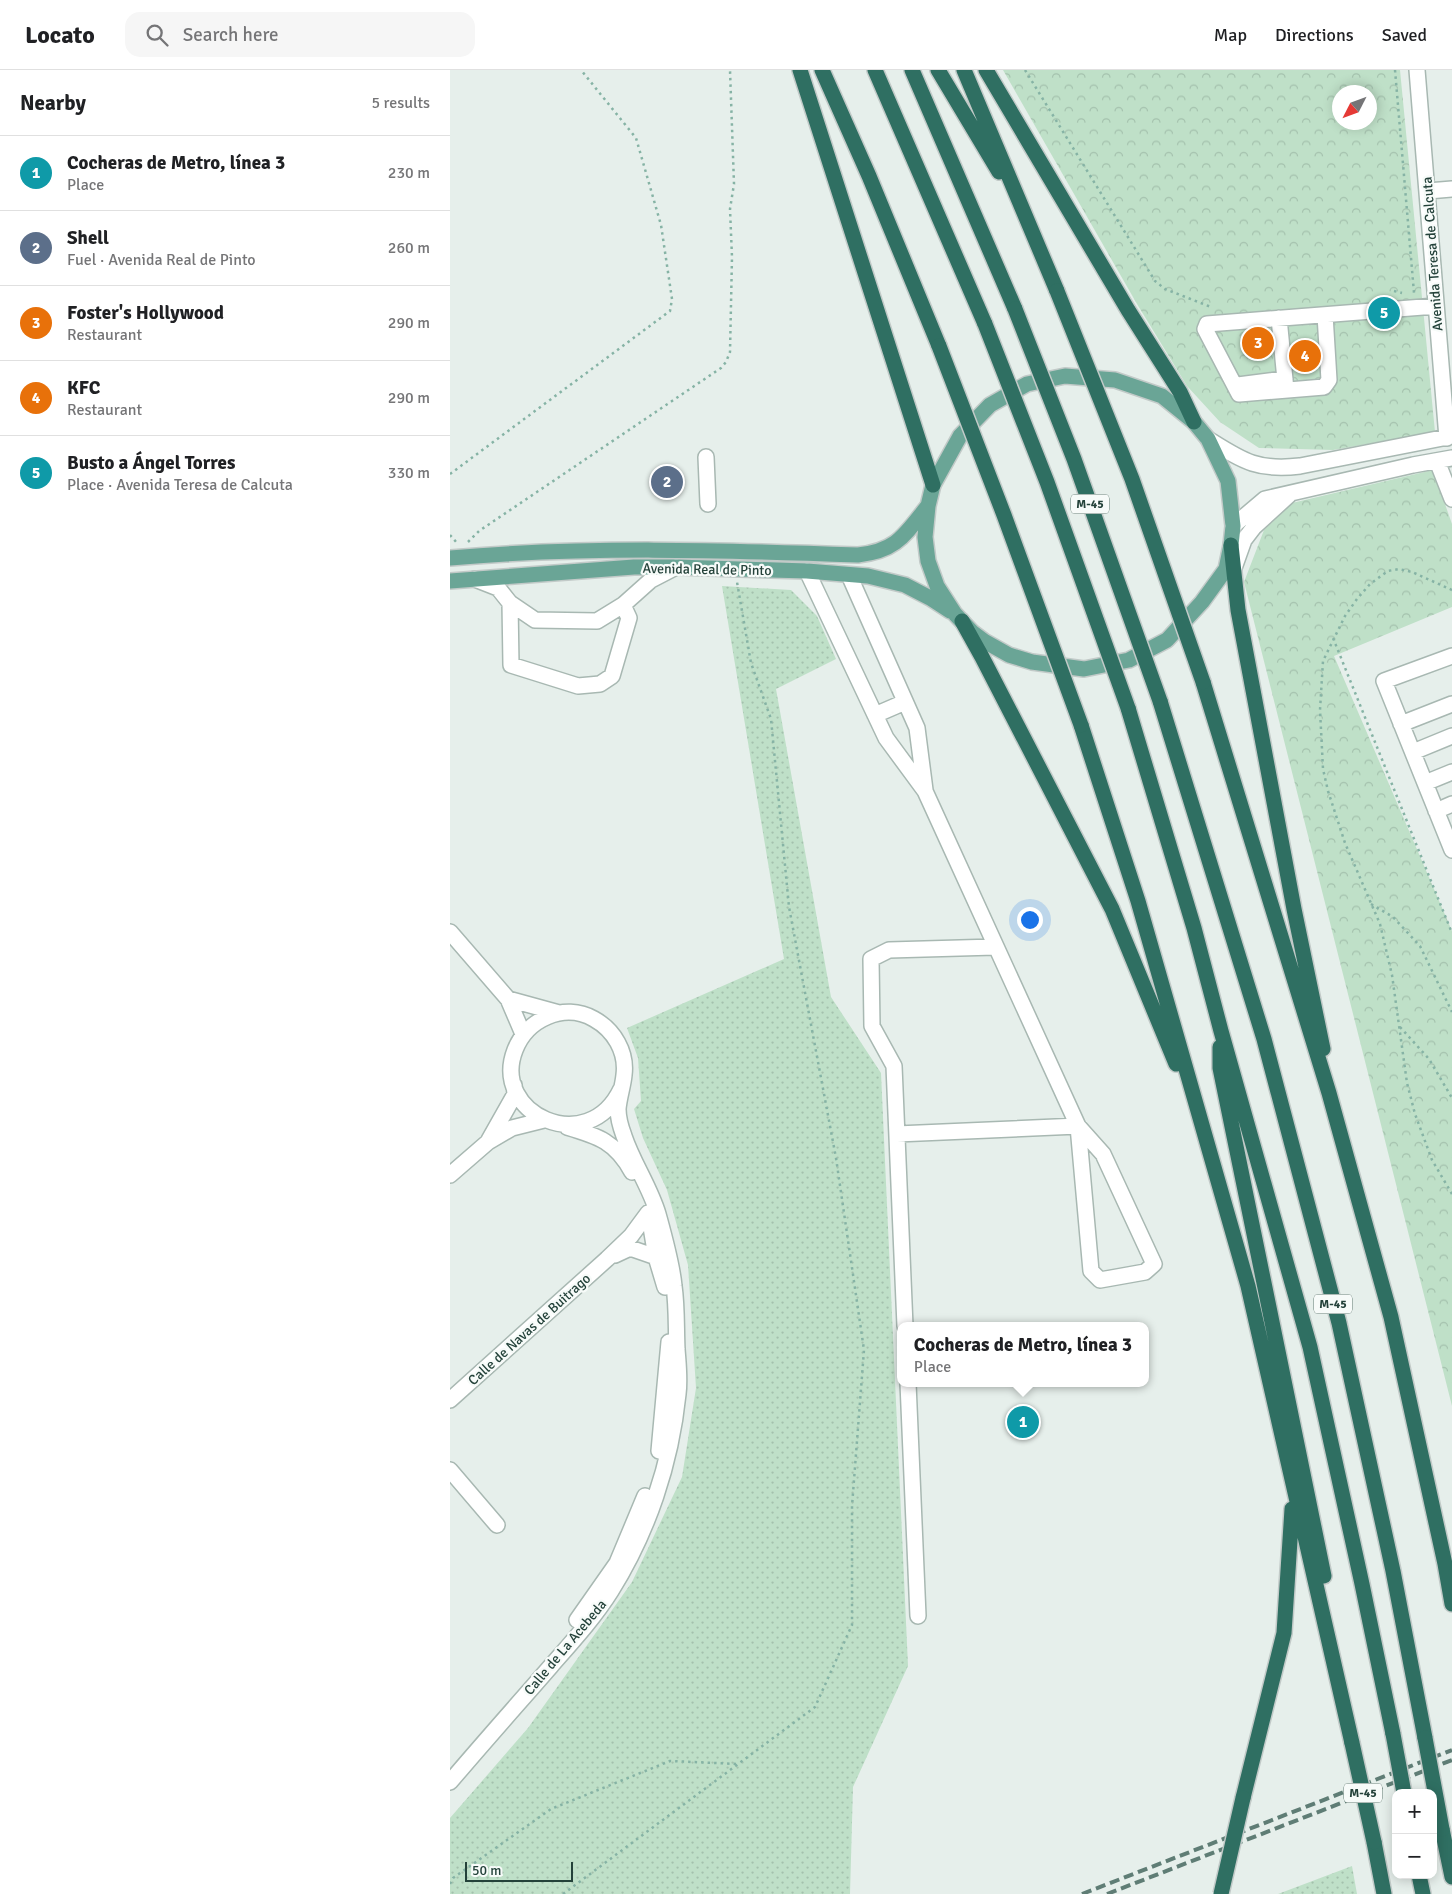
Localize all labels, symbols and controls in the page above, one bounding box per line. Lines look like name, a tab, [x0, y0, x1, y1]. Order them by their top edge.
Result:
search box	[125, 12, 475, 57]
text: Locato	[25, 20, 95, 50]
icon: search	[143, 21, 171, 49]
text: Search here	[183, 23, 279, 47]
text: Map	[1214, 24, 1247, 46]
text: Directions	[1275, 24, 1354, 46]
text: Saved	[1382, 24, 1427, 46]
north arrow	[1332, 85, 1377, 130]
text: Nearby	[20, 90, 86, 116]
text: 5 results	[371, 93, 430, 113]
text: Cocheras de Metro, línea 3	[67, 151, 285, 175]
text: 1	[32, 163, 40, 183]
text: 230 m	[388, 163, 430, 183]
text: Place	[67, 175, 104, 195]
street label: Avenida Teresa de Calcuta	[1419, 176, 1446, 332]
text: Shell	[67, 226, 109, 250]
text: 2	[32, 238, 40, 258]
text: 260 m	[388, 238, 430, 258]
text: Fuel · Avenida Real de Pinto	[67, 250, 256, 270]
pin: 5	[1368, 294, 1400, 332]
text: Foster's Hollywood	[67, 301, 224, 325]
text: 3	[32, 313, 40, 333]
text: 290 m	[388, 313, 430, 333]
pin: 3	[1242, 324, 1274, 362]
text: Restaurant	[67, 325, 142, 345]
pin: 4	[1289, 337, 1321, 375]
text: KFC	[67, 376, 100, 400]
text: 4	[32, 388, 40, 408]
text: 290 m	[388, 388, 430, 408]
text: Restaurant	[67, 400, 142, 420]
text: Busto a Ángel Torres	[67, 451, 235, 475]
text: 5	[32, 463, 40, 483]
text: 330 m	[388, 463, 430, 483]
pin: 2	[651, 463, 683, 501]
text: Place · Avenida Teresa de Calcuta	[67, 475, 293, 495]
road number: M-45	[1071, 494, 1109, 514]
street label: Avenida Real de Pinto	[642, 560, 772, 579]
your location	[1017, 907, 1043, 933]
street label: Calle de Navas de Buitrago	[465, 1270, 594, 1389]
road number: M-45	[1314, 1294, 1352, 1314]
popup	[897, 1322, 1149, 1387]
text: Cocheras de Metro, línea 3	[914, 1333, 1132, 1357]
text: Place	[914, 1357, 951, 1377]
pin: 1	[1007, 1403, 1039, 1441]
street label: Calle de La Acebeda	[521, 1596, 610, 1698]
road number: M-45	[1344, 1784, 1382, 1802]
map controls	[1392, 1789, 1437, 1879]
button: +	[1392, 1789, 1437, 1834]
button: −	[1392, 1834, 1437, 1879]
scale bar	[465, 1859, 572, 1882]
text: 50 m	[472, 1862, 501, 1879]

